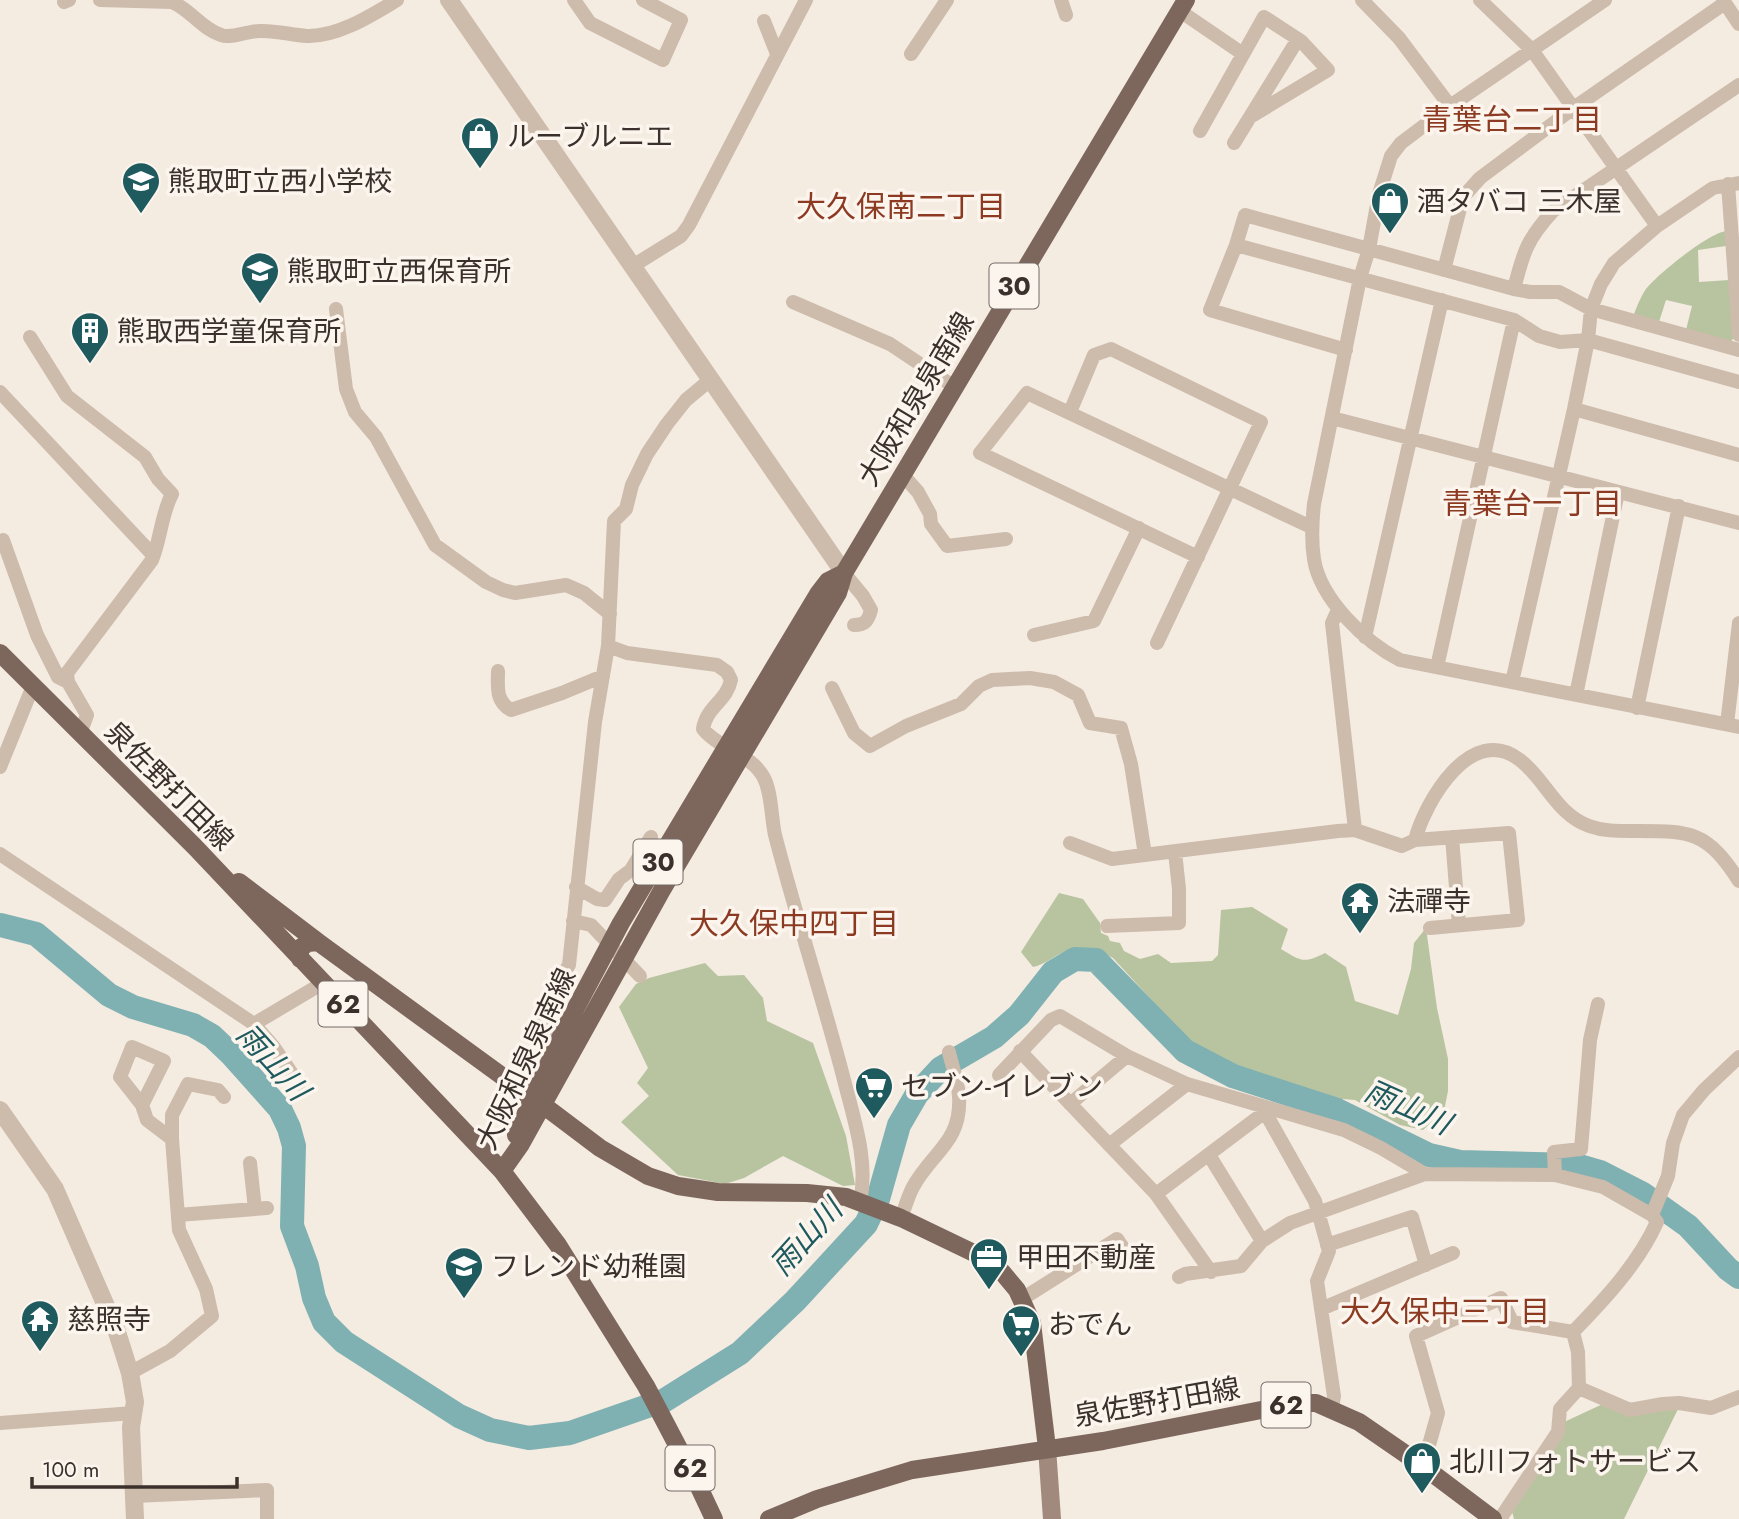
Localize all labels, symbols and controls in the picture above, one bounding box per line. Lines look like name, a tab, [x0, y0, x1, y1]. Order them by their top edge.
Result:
district label: 青葉台二丁目	[1422, 98, 1602, 141]
shop icon: ルーブルニエ	[459, 115, 501, 170]
place label: ルーブルニエ	[507, 116, 673, 157]
school or university icon: 熊取町立西小学校	[120, 160, 162, 215]
place label: 熊取町立西小学校	[168, 161, 392, 202]
shop icon: 酒タバコ 三木屋	[1369, 180, 1411, 235]
place label: 酒タバコ 三木屋	[1417, 181, 1621, 222]
district label: 大久保南二丁目	[796, 185, 1006, 228]
school or university icon: 熊取町立西保育所	[239, 250, 281, 305]
place label: 熊取町立西保育所	[287, 251, 511, 292]
road number: 30	[990, 264, 1038, 308]
street label: 大阪和泉泉南線	[848, 304, 984, 494]
building icon: 熊取西学童保育所	[69, 310, 111, 365]
place label: 熊取西学童保育所	[117, 311, 341, 352]
district label: 青葉台一丁目	[1442, 482, 1622, 525]
street label: 泉佐野打田線	[95, 712, 243, 860]
road number: 30	[634, 840, 682, 884]
temple icon: 法禪寺	[1339, 880, 1381, 935]
place label: 法禪寺	[1387, 881, 1471, 922]
district label: 大久保中四丁目	[689, 902, 899, 945]
street label: 大阪和泉泉南線	[466, 962, 586, 1156]
road number: 62	[318, 981, 368, 1026]
water label: 雨山川	[227, 1014, 321, 1112]
supermarket icon: セブン-イレブン	[853, 1065, 895, 1120]
place label: セブン-イレブン	[901, 1066, 1103, 1107]
water label: 雨山川	[1358, 1069, 1461, 1146]
water label: 雨山川	[760, 1187, 854, 1285]
office icon: 甲田不動産	[968, 1236, 1010, 1291]
place label: 甲田不動産	[1016, 1237, 1156, 1278]
school or university icon: フレンド幼稚園	[443, 1245, 485, 1300]
place label: フレンド幼稚園	[491, 1246, 687, 1287]
district label: 大久保中三丁目	[1340, 1290, 1550, 1333]
temple icon: 慈照寺	[19, 1298, 61, 1353]
place label: 慈照寺	[67, 1299, 151, 1340]
supermarket icon: おでん	[1000, 1303, 1042, 1358]
place label: おでん	[1048, 1304, 1132, 1345]
street label: 泉佐野打田線	[1071, 1367, 1243, 1437]
road number: 62	[1262, 1382, 1310, 1428]
shop icon: 北川フォトサービス	[1401, 1440, 1443, 1495]
place label: 北川フォトサービス	[1449, 1441, 1701, 1482]
scale bar	[32, 1446, 236, 1490]
road number: 62	[666, 1446, 714, 1490]
text: 100 m	[42, 1455, 99, 1485]

